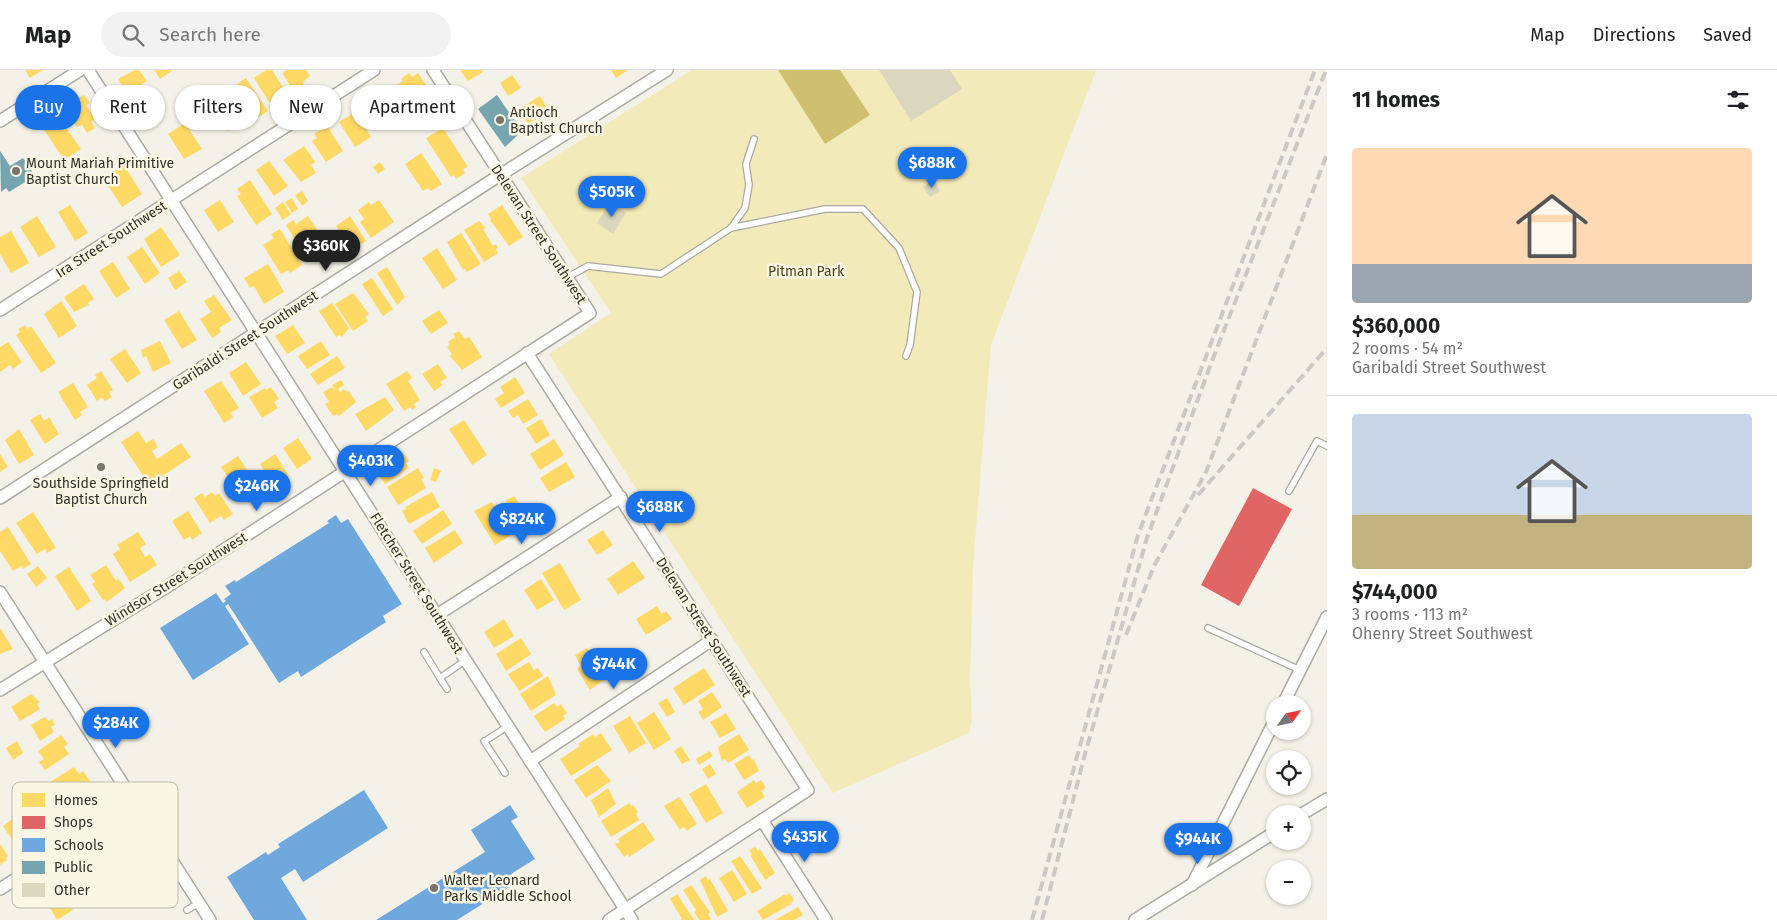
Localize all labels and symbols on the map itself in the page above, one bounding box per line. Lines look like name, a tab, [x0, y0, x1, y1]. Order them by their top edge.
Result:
place label: Antioch Baptist Church	[510, 104, 603, 137]
marker: Antioch Baptist Church	[494, 114, 506, 126]
pin: $688K	[897, 146, 967, 189]
place label: Mount Mariah Primitive Baptist Church	[26, 155, 174, 188]
street label: Delevan Street Southwest	[487, 161, 591, 308]
marker: Mount Mariah Primitive Baptist Church	[10, 165, 22, 177]
pin: $505K	[577, 176, 647, 218]
street label: Ira Street Southwest	[53, 197, 171, 282]
pin: $360K	[291, 230, 361, 272]
park label: Pitman Park	[768, 263, 845, 280]
street label: Garibaldi Street Southwest	[169, 287, 322, 394]
pin: $403K	[336, 444, 406, 487]
marker: Southside Springfield Baptist Church	[95, 461, 107, 473]
pin: $246K	[222, 470, 292, 512]
place label: Southside Springfield Baptist Church	[33, 475, 169, 508]
pin: $688K	[625, 490, 695, 533]
pin: $824K	[487, 502, 557, 545]
street label: Fletcher Street Southwest	[366, 510, 467, 658]
street label: Windsor Street Southwest	[102, 528, 251, 630]
street label: Delevan Street Southwest	[652, 554, 756, 701]
pin: $744K	[579, 648, 649, 690]
north arrow	[1266, 695, 1311, 740]
pin: $284K	[81, 706, 151, 749]
legend	[12, 782, 178, 908]
text: Homes	[54, 792, 98, 809]
text: Shops	[54, 814, 93, 831]
pin: $435K	[770, 820, 840, 863]
pin: $944K	[1163, 822, 1233, 865]
text: Schools	[54, 837, 104, 854]
text: Public	[54, 859, 93, 876]
place label: Walter Leonard Parks Middle School	[444, 872, 572, 905]
text: Other	[54, 882, 91, 899]
marker: Walter Leonard Parks Middle School	[428, 882, 440, 894]

